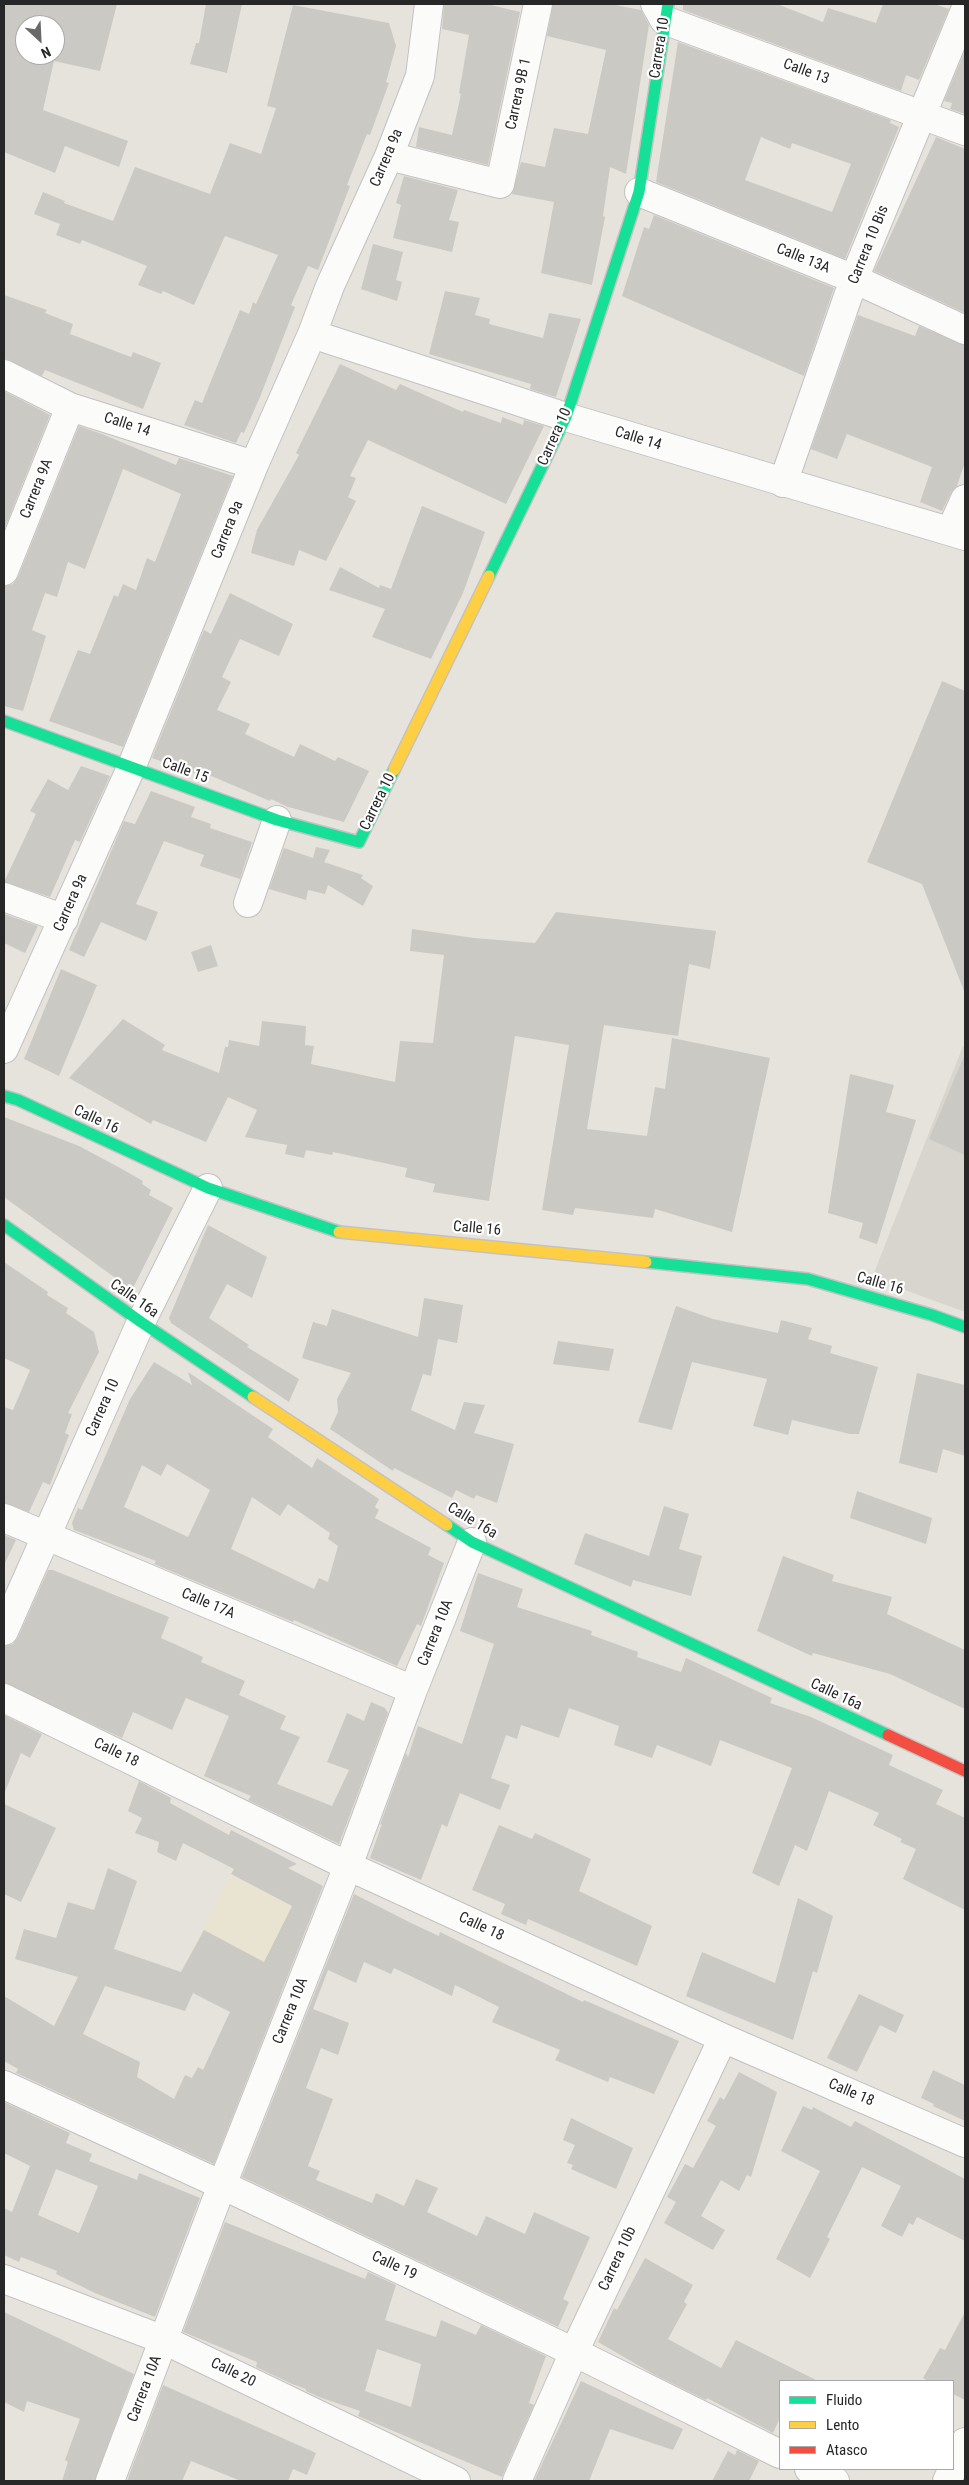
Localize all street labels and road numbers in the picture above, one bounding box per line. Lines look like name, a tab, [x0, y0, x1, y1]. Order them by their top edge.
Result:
street label: Carrera 10	[646, 16, 674, 80]
street label: Calle 13	[780, 55, 832, 89]
street label: Carrera 9B 1	[503, 56, 535, 132]
street label: Carrera 9a	[367, 126, 407, 190]
street label: Carrera 10 Bis	[845, 203, 893, 287]
street label: Calle 13A	[773, 240, 833, 278]
street label: Carrera 10	[534, 405, 576, 469]
street label: Calle 14	[101, 409, 153, 441]
street label: Calle 14	[612, 423, 664, 455]
street label: Carrera 9A	[17, 457, 57, 521]
street label: Carrera 9a	[208, 498, 248, 562]
street label: Calle 15	[159, 754, 211, 788]
street label: Carrera 10	[356, 770, 400, 834]
street label: Carrera 9a	[50, 871, 92, 935]
street label: Calle 16	[71, 1102, 121, 1138]
street label: Calle 16	[452, 1218, 502, 1240]
street label: Calle 16	[855, 1269, 905, 1299]
street label: Calle 16a	[106, 1276, 162, 1322]
street label: Carrera 10	[82, 1376, 124, 1440]
street label: Calle 16a	[444, 1499, 500, 1543]
street label: Calle 17A	[178, 1585, 238, 1623]
street label: Carrera 10A	[415, 1597, 457, 1669]
street label: Calle 16a	[807, 1675, 865, 1715]
street label: Calle 18	[91, 1734, 141, 1772]
street label: Calle 18	[456, 1909, 506, 1945]
street label: Carrera 10A	[270, 1975, 312, 2047]
street label: Calle 18	[825, 2075, 877, 2111]
street label: Carrera 10b	[595, 2224, 641, 2294]
street label: Calle 19	[369, 2248, 419, 2284]
street label: Carrera 10A	[124, 2353, 166, 2425]
street label: Calle 20	[208, 2354, 258, 2392]

